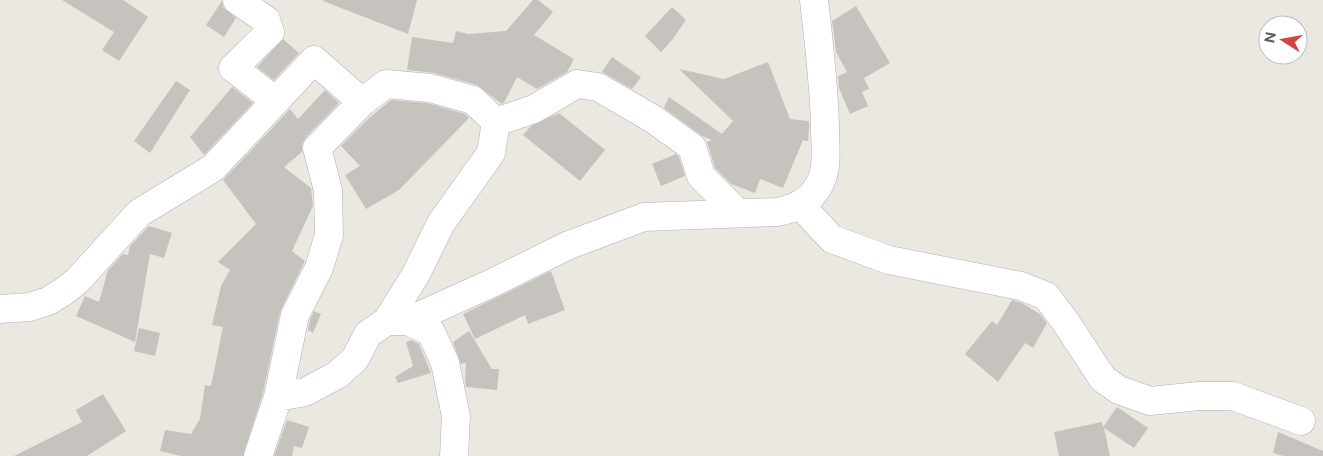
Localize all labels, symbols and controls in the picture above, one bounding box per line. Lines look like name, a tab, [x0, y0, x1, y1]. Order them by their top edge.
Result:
north arrow	[1258, 15, 1308, 65]
text: N	[1261, 31, 1279, 44]

